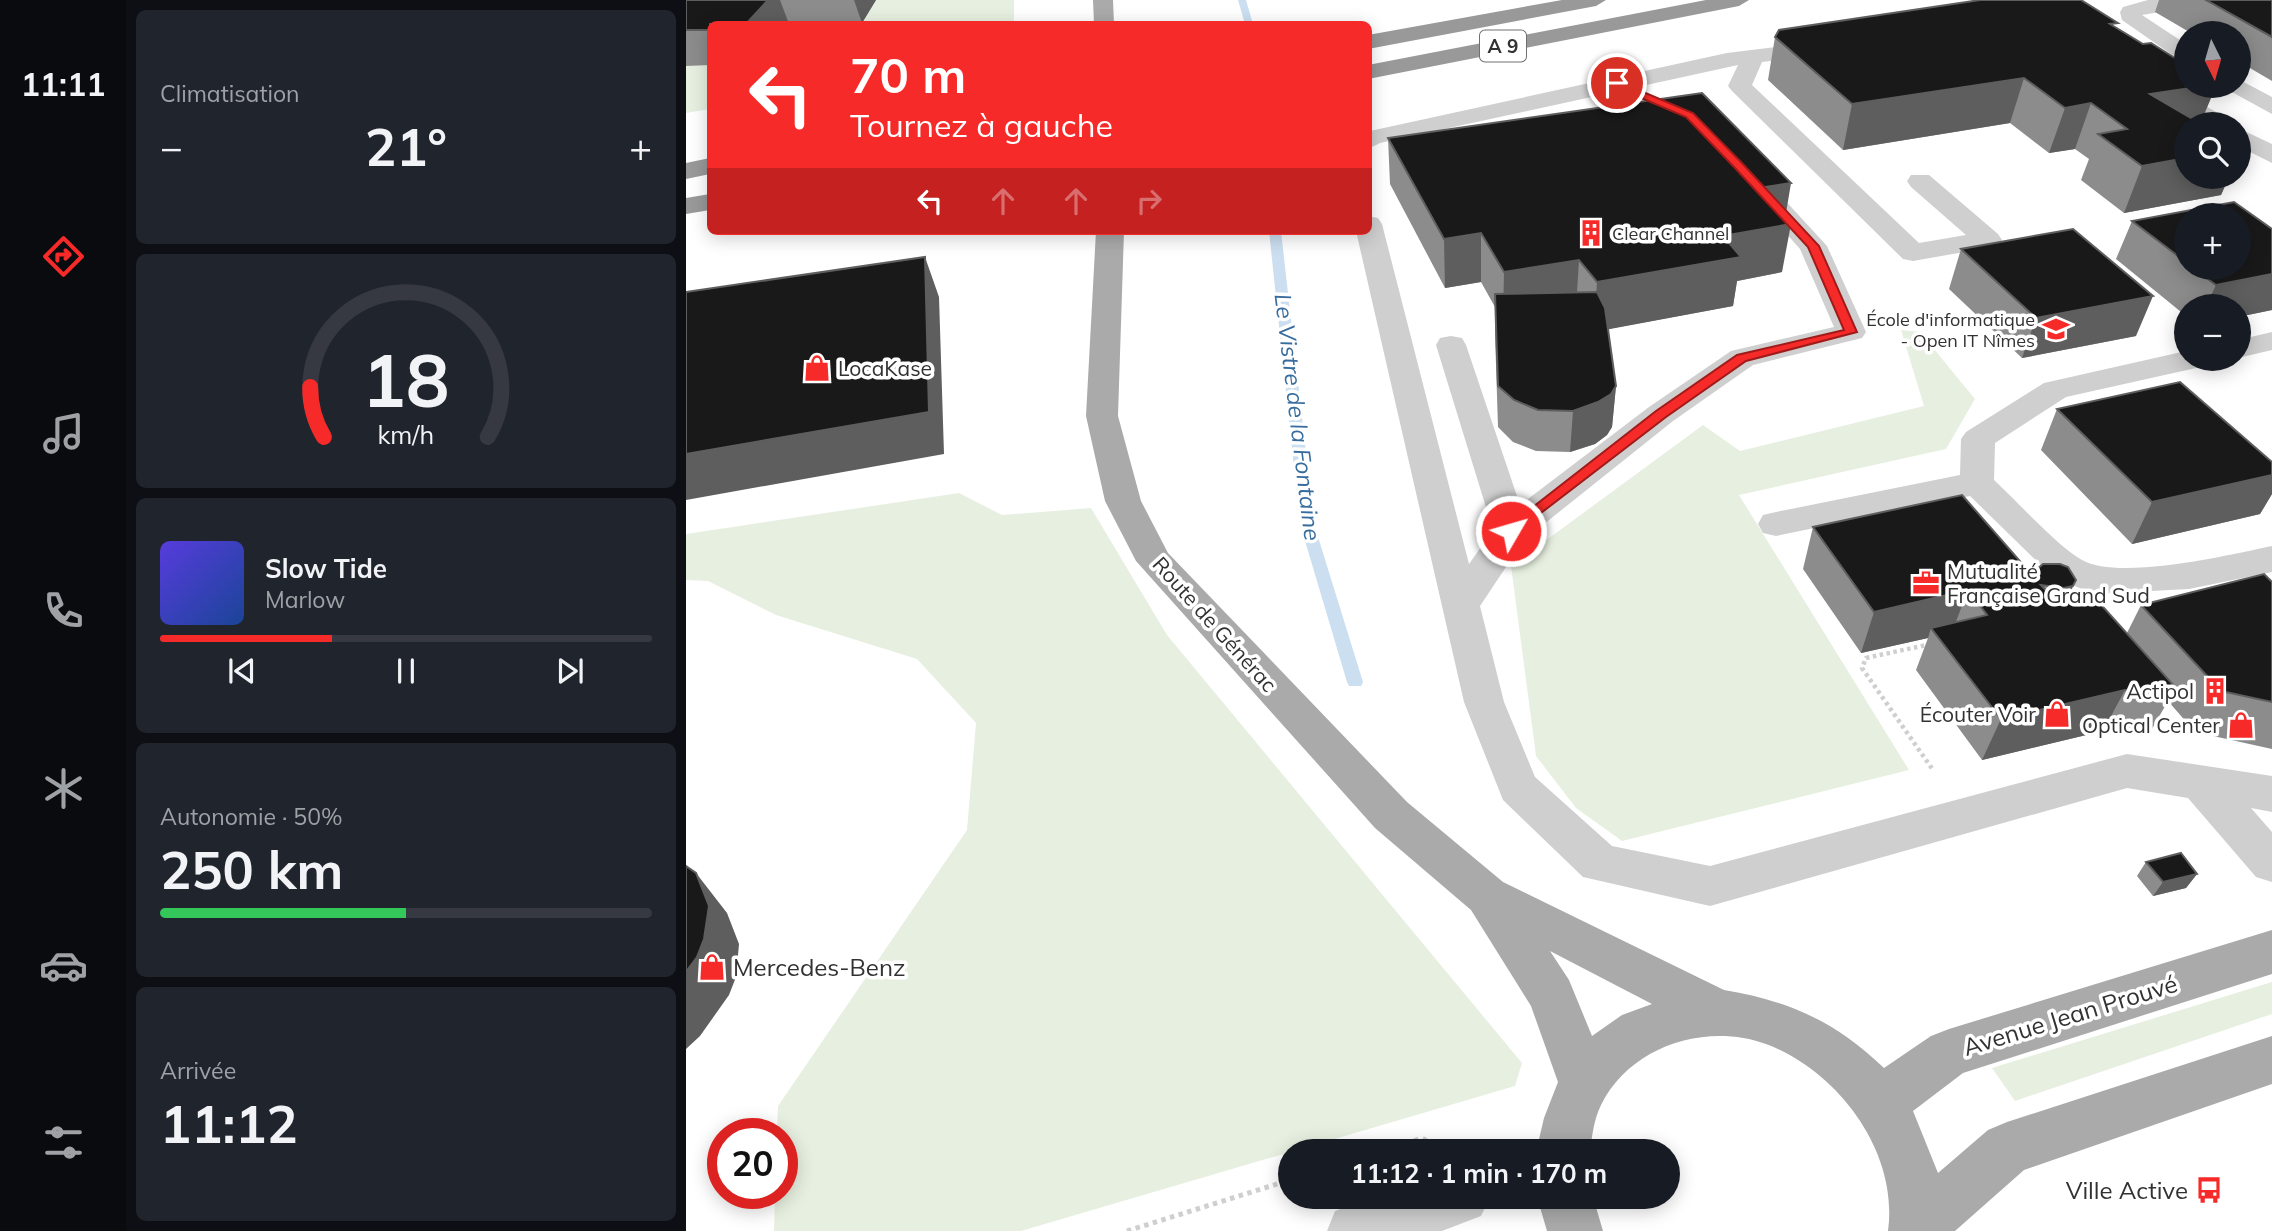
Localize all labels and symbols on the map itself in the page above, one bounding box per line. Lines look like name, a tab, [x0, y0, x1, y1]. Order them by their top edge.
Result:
north arrow	[2174, 21, 2250, 98]
road number: A 9	[1480, 30, 1526, 61]
pin	[1587, 53, 1647, 113]
building icon: Clear Channel	[1576, 218, 1606, 248]
place label: Clear Channel	[1612, 222, 1729, 245]
water label: Le Vistre de la Fontaine	[1268, 292, 1328, 542]
place label: École d'informatique - Open IT Nîmes	[1866, 308, 2035, 352]
school or university icon: École d'informatique - Open IT Nîmes	[2041, 314, 2071, 344]
shop icon: LocaKase	[802, 353, 832, 383]
place label: LocaKase	[838, 355, 932, 381]
position arrow	[1474, 494, 1548, 568]
street label: Route de Générac	[1147, 551, 1283, 697]
place label: Mutualité Française Grand Sud	[1947, 558, 2150, 608]
office icon: Mutualité Française Grand Sud	[1911, 568, 1941, 598]
building icon: Actipol	[2200, 676, 2230, 706]
place label: Actipol	[2126, 678, 2194, 704]
shop icon: Écouter Voir	[2042, 699, 2072, 729]
place label: Écouter Voir	[1920, 701, 2036, 727]
shop icon: Optical Center	[2226, 710, 2256, 740]
place label: Optical Center	[2082, 712, 2220, 738]
shop icon: Mercedes-Benz	[697, 952, 727, 982]
place label: Mercedes-Benz	[733, 952, 905, 982]
street label: Avenue Jean Prouvé	[1959, 968, 2181, 1062]
speed limit sign: 20	[707, 1118, 798, 1209]
place label: Ville Active	[2066, 1175, 2188, 1205]
bus stop icon: Ville Active	[2194, 1175, 2224, 1205]

